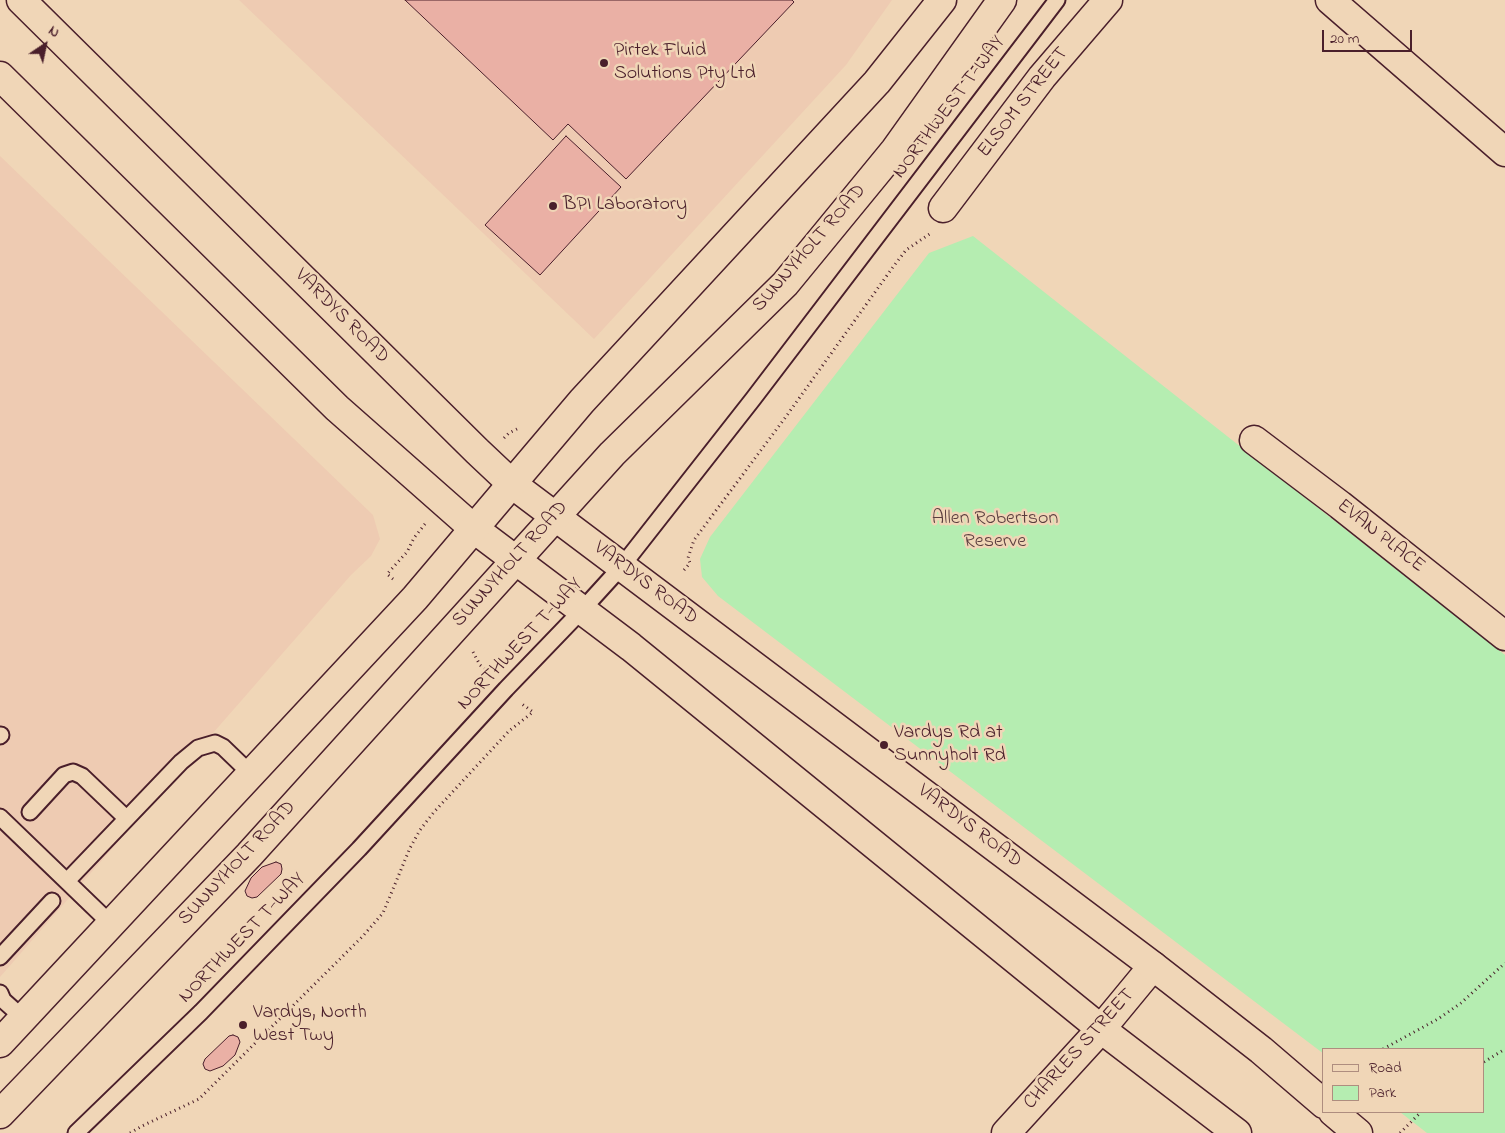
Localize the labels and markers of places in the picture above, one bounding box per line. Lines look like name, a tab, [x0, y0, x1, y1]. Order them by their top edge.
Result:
place label: Pirtek Fluid Solutions Pty Ltd	[614, 40, 756, 87]
marker: Pirtek Fluid Solutions Pty Ltd	[598, 57, 610, 69]
place label: BPI Laboratory	[563, 194, 687, 218]
marker: BPI Laboratory	[547, 200, 559, 212]
place label: Vardys Rd at Sunnyholt Rd	[894, 722, 1006, 769]
marker: Vardys Rd at Sunnyholt Rd	[878, 739, 890, 751]
place label: Vardys, North West Twy	[253, 1002, 367, 1049]
marker: Vardys, North West Twy	[237, 1019, 249, 1031]

